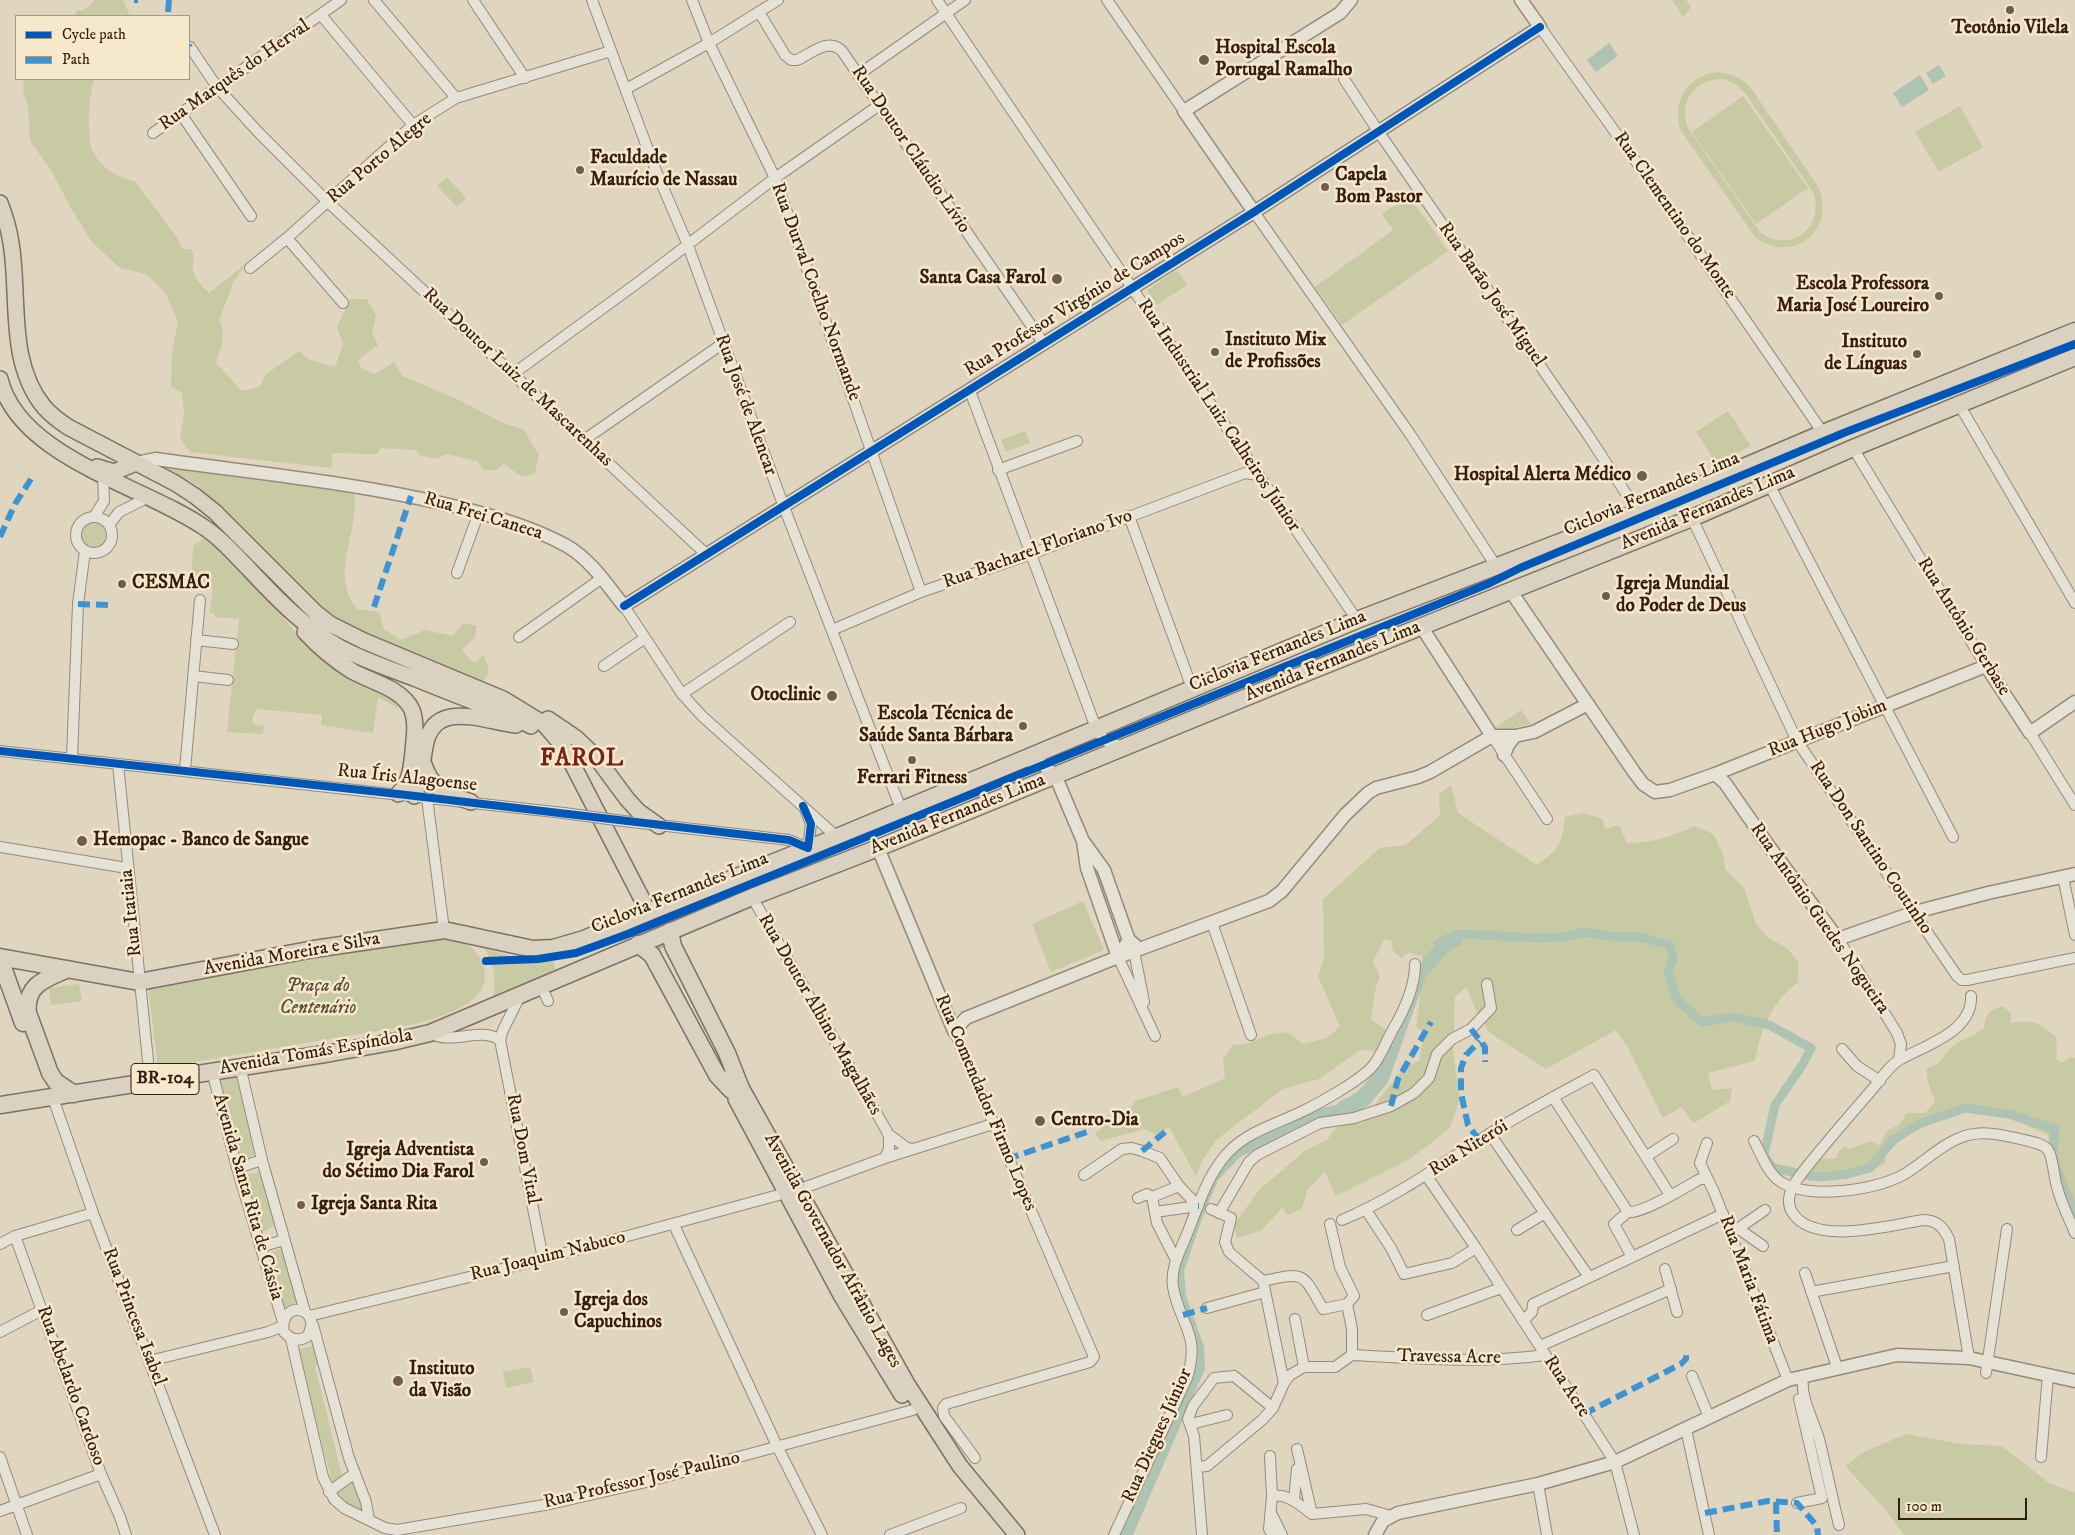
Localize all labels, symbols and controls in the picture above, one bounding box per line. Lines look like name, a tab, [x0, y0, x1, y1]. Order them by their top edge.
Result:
marker: Teotônio Vilela	[2004, 4, 2016, 16]
legend	[15, 15, 190, 80]
street label: Rua Marquês do Herval	[155, 15, 315, 137]
place label: Teotônio Vilela	[1951, 18, 2069, 40]
text: Cycle path	[62, 25, 126, 44]
place label: Hospital Escola Portugal Ramalho	[1215, 38, 1352, 82]
text: Path	[62, 50, 90, 69]
marker: Hospital Escola Portugal Ramalho	[1197, 53, 1211, 67]
street label: Rua Doutor Cláudio Lívio	[845, 62, 975, 238]
street label: Rua Porto Alegre	[323, 108, 437, 210]
street label: Rua Clementino do Monte	[1608, 128, 1740, 304]
place label: Faculdade Maurício de Nassau	[590, 148, 738, 192]
marker: Faculdade Maurício de Nassau	[574, 164, 586, 176]
place label: Capela Bom Pastor	[1335, 165, 1422, 209]
street label: Rua Durval Coelho Normande	[765, 180, 865, 404]
marker: Capela Bom Pastor	[1319, 181, 1331, 193]
street label: Rua Barão José Miguel	[1432, 218, 1550, 372]
street label: Rua Professor Virgínio de Campos	[961, 228, 1189, 382]
place label: Santa Casa Farol	[920, 268, 1046, 290]
marker: Santa Casa Farol	[1050, 272, 1064, 286]
place label: Escola Professora Maria José Loureiro	[1776, 274, 1929, 318]
street label: Rua Doutor Luiz de Mascarenhas	[417, 284, 617, 472]
marker: Escola Professora Maria José Loureiro	[1933, 290, 1945, 302]
street label: Rua Industrial Luiz Calheiros Júnior	[1131, 295, 1305, 537]
place label: Instituto Mix de Profissões	[1225, 330, 1326, 374]
street label: Rua José de Alencar	[709, 331, 781, 479]
place label: Instituto de Línguas	[1824, 332, 1907, 376]
marker: Instituto Mix de Profissões	[1209, 346, 1221, 358]
marker: Instituto de Línguas	[1911, 348, 1923, 360]
street label: Ciclovia Fernandes Lima	[1561, 448, 1743, 542]
street label: Avenida Fernandes Lima	[1617, 462, 1799, 556]
place label: Hospital Alerta Médico	[1454, 465, 1631, 487]
marker: Hospital Alerta Médico	[1635, 469, 1649, 483]
street label: Rua Frei Caneca	[421, 488, 545, 546]
street label: Rua Bacharel Floriano Ivo	[940, 505, 1136, 595]
street label: Rua Antônio Gerbase	[1911, 554, 2015, 700]
place label: CESMAC	[132, 573, 210, 595]
place label: Igreja Mundial do Poder de Deus	[1616, 574, 1746, 618]
marker: CESMAC	[116, 578, 128, 590]
marker: Igreja Mundial do Poder de Deus	[1600, 590, 1612, 602]
street label: Ciclovia Fernandes Lima	[1186, 606, 1370, 698]
street label: Avenida Fernandes Lima	[1242, 616, 1424, 708]
place label: Otoclinic	[750, 685, 821, 707]
marker: Otoclinic	[825, 689, 839, 703]
street label: Rua Hugo Jobim	[1765, 695, 1891, 763]
place label: Escola Técnica de Saúde Santa Bárbara	[859, 704, 1013, 748]
marker: Escola Técnica de Saúde Santa Bárbara	[1017, 720, 1029, 732]
district label: FAROL	[539, 746, 625, 774]
marker: Ferrari Fitness	[906, 754, 918, 766]
street label: Rua Don Santino Coutinho	[1803, 757, 1937, 939]
street label: Rua Íris Alagoense	[336, 760, 478, 798]
place label: Ferrari Fitness	[857, 768, 967, 790]
street label: Avenida Fernandes Lima	[867, 769, 1049, 861]
street label: Rua Antônio Guedes Nogueira	[1744, 819, 1894, 1019]
place label: Hemopac - Banco de Sangue	[93, 830, 309, 852]
marker: Hemopac - Banco de Sangue	[75, 834, 89, 848]
street label: Ciclovia Fernandes Lima	[588, 848, 772, 940]
street label: Rua Itatiaia	[116, 868, 148, 958]
street label: Rua Doutor Albino Magalhães	[752, 910, 886, 1120]
street label: Avenida Moreira e Silva	[202, 928, 382, 982]
park label: Praça do Centenário	[280, 976, 356, 1020]
street label: Rua Comendador Firmo Lopes	[929, 991, 1041, 1215]
street label: Avenida Tomás Espíndola	[218, 1025, 414, 1081]
road number: BR-104	[131, 1064, 199, 1094]
street label: Avenida Santa Rita de Cássia	[207, 1091, 287, 1303]
street label: Rua Dom Vital	[500, 1092, 544, 1206]
place label: Centro-Dia	[1051, 1110, 1139, 1132]
marker: Centro-Dia	[1033, 1114, 1047, 1128]
street label: Rua Niterói	[1425, 1116, 1513, 1182]
street label: Avenida Governador Afrânio Lages	[758, 1130, 906, 1372]
place label: Igreja Adventista do Sétimo Dia Farol	[323, 1140, 474, 1184]
marker: Igreja Adventista do Sétimo Dia Farol	[478, 1156, 490, 1168]
place label: Igreja Santa Rita	[311, 1194, 437, 1216]
marker: Igreja Santa Rita	[295, 1199, 307, 1211]
street label: Rua Maria Fátima	[1713, 1212, 1783, 1348]
street label: Rua Joaquim Nabuco	[468, 1227, 628, 1287]
street label: Rua Princesa Isabel	[96, 1245, 170, 1389]
place label: Igreja dos Capuchinos	[574, 1290, 662, 1334]
street label: Rua Abelardo Cardoso	[30, 1303, 110, 1469]
marker: Igreja dos Capuchinos	[558, 1306, 570, 1318]
street label: Travessa Acre	[1397, 1346, 1501, 1370]
street label: Rua Acre	[1538, 1352, 1594, 1422]
place label: Instituto da Visão	[409, 1359, 475, 1403]
street label: Rua Diegues Júnior	[1118, 1365, 1198, 1507]
marker: Instituto da Visão	[391, 1374, 405, 1388]
street label: Rua Professor José Paulino	[542, 1447, 742, 1515]
scale bar	[1900, 1488, 2029, 1520]
text: 100 m	[1906, 1497, 1942, 1516]

